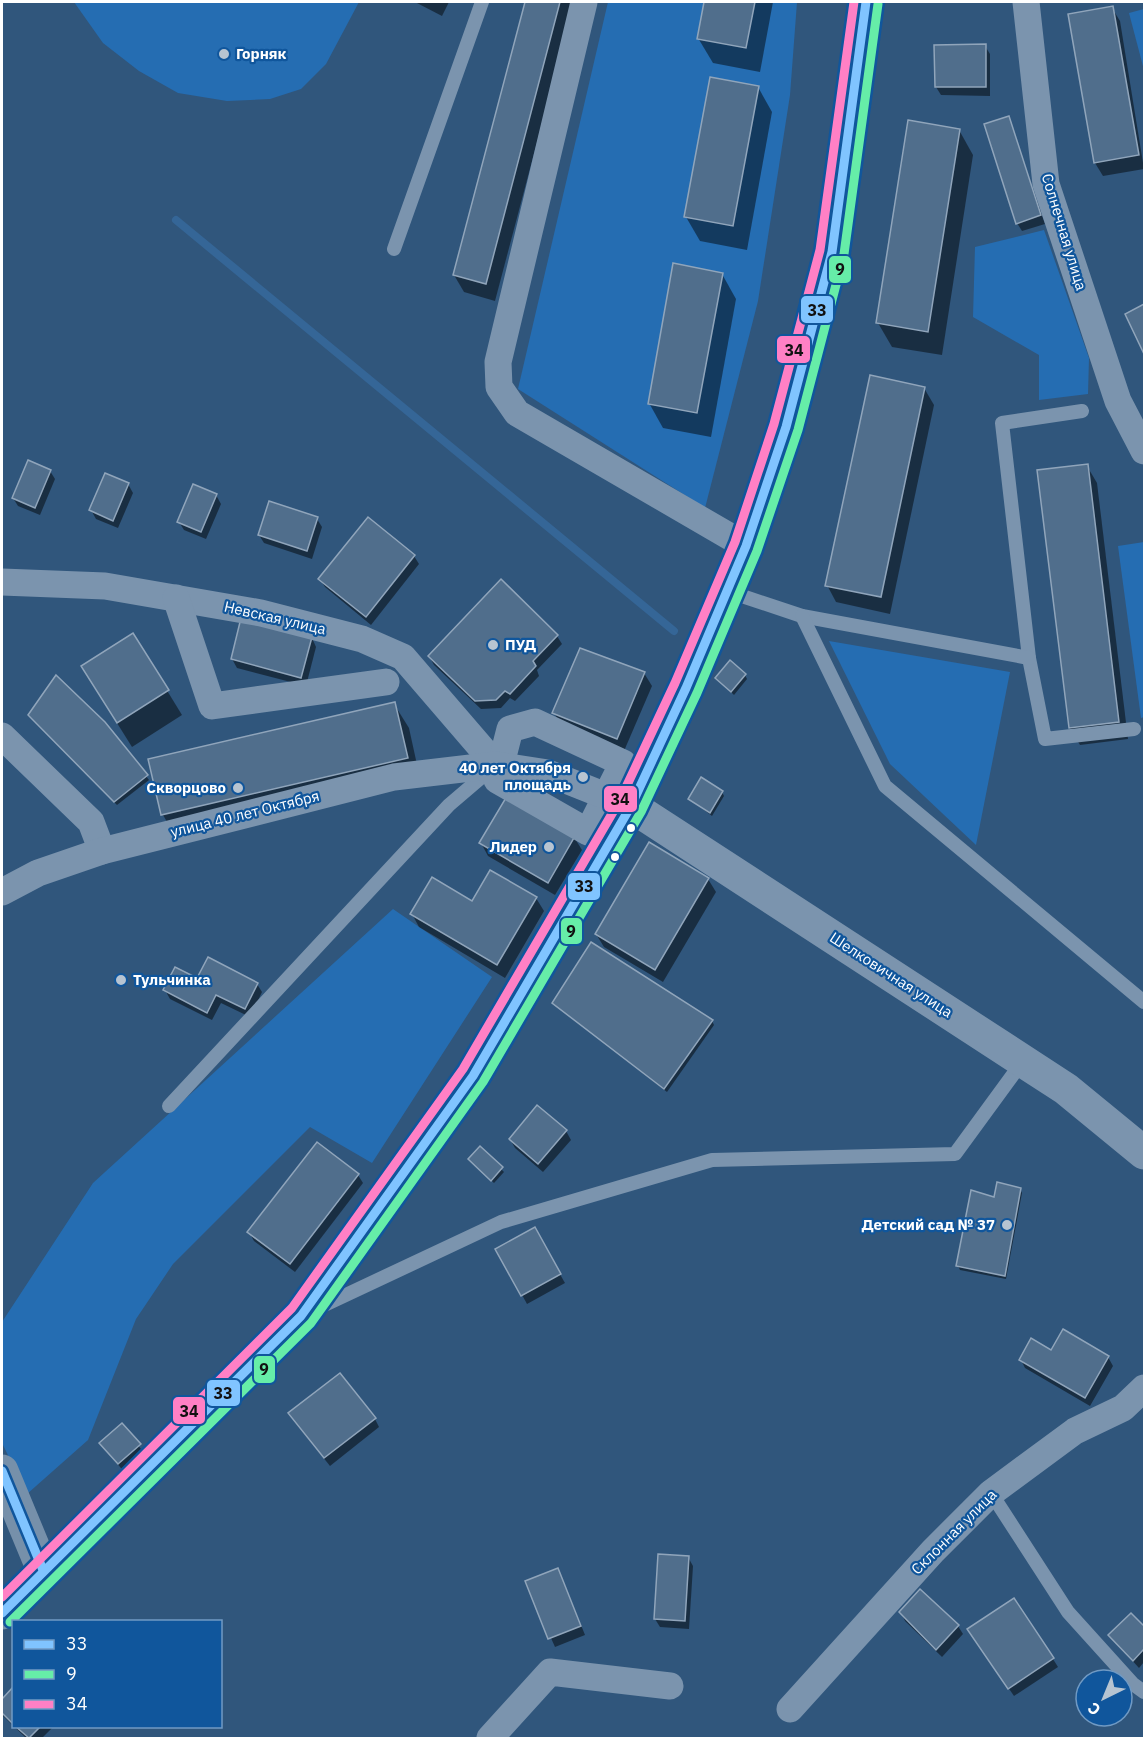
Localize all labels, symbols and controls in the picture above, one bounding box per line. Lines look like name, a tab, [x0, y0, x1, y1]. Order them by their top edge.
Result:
place label: Горняк	[236, 44, 287, 63]
marker: Горняк	[217, 47, 231, 61]
street label: Солнечная улица	[1038, 171, 1091, 293]
line badge: 9	[828, 255, 852, 284]
text: 9	[835, 259, 845, 279]
line badge: 33	[800, 295, 834, 324]
text: 33	[807, 300, 827, 320]
line badge: 34	[776, 335, 811, 364]
text: 34	[784, 340, 804, 360]
street label: Невская улица	[222, 597, 328, 638]
place label: ПУД	[505, 635, 536, 654]
marker: ПУД	[486, 638, 500, 652]
place label: 40 лет Октября площадь	[459, 758, 572, 794]
marker: 40 лет Октября площадь	[576, 770, 590, 784]
place label: Скворцово	[146, 778, 226, 797]
marker: Скворцово	[231, 781, 245, 795]
line badge: 34	[603, 785, 638, 813]
street label: улица 40 лет Октября	[168, 786, 321, 841]
text: 34	[610, 789, 630, 809]
unlabelled marker	[625, 822, 637, 834]
place label: Лидер	[489, 837, 537, 856]
marker: Лидер	[542, 840, 556, 854]
unlabelled marker	[609, 851, 621, 863]
line badge: 33	[567, 872, 601, 901]
text: 33	[574, 876, 594, 896]
line badge: 9	[560, 917, 583, 945]
text: 9	[566, 921, 576, 941]
street label: Шелковичная улица	[826, 928, 956, 1021]
place label: Тульчинка	[133, 970, 211, 989]
marker: Тульчинка	[114, 973, 128, 987]
place label: Детский сад № 37	[862, 1215, 995, 1234]
marker: Детский сад № 37	[1000, 1218, 1014, 1232]
line badge: 9	[253, 1355, 276, 1384]
text: 9	[259, 1359, 269, 1379]
line badge: 33	[206, 1379, 241, 1407]
text: 33	[213, 1383, 233, 1403]
line badge: 34	[172, 1396, 206, 1425]
text: 34	[179, 1401, 199, 1421]
street label: Склонная улица	[907, 1485, 1000, 1578]
legend	[12, 1620, 222, 1728]
text: 33	[66, 1632, 88, 1655]
text: 9	[66, 1662, 77, 1685]
north arrow	[1074, 1668, 1134, 1728]
text: 34	[66, 1692, 88, 1715]
text: С	[1083, 1698, 1104, 1720]

